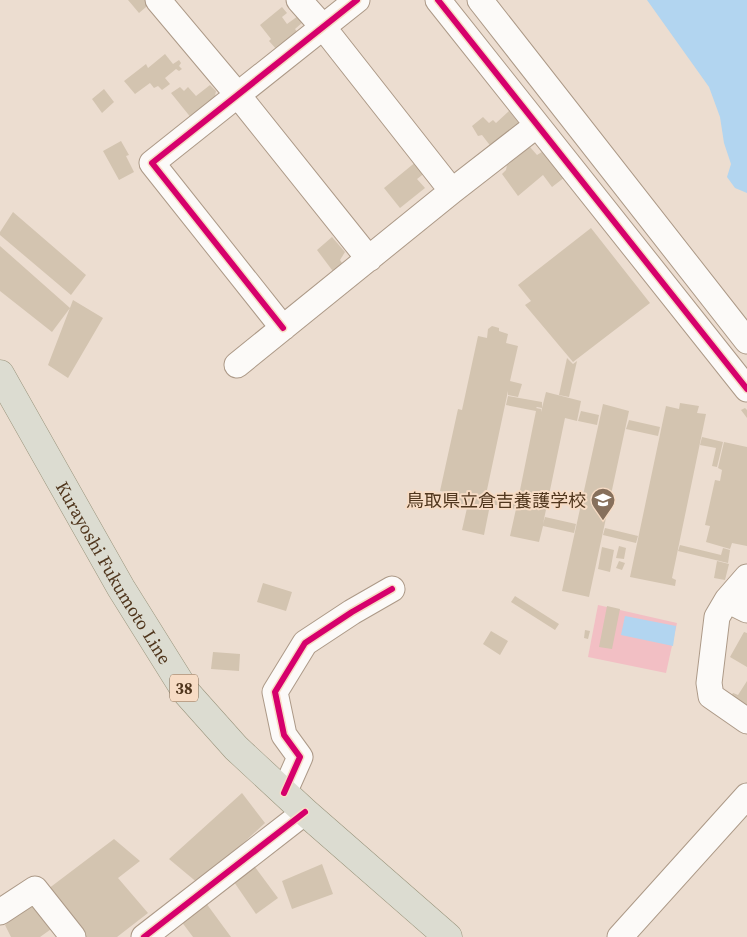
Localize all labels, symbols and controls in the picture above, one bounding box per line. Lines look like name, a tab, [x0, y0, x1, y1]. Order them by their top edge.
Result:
street label: Kurayoshi Fukumoto Line	[51, 477, 178, 669]
school or university icon: 鳥取県立倉吉養護学校	[590, 487, 616, 521]
place label: 鳥取県立倉吉養護学校	[406, 488, 586, 513]
road number: 38	[170, 674, 198, 701]

